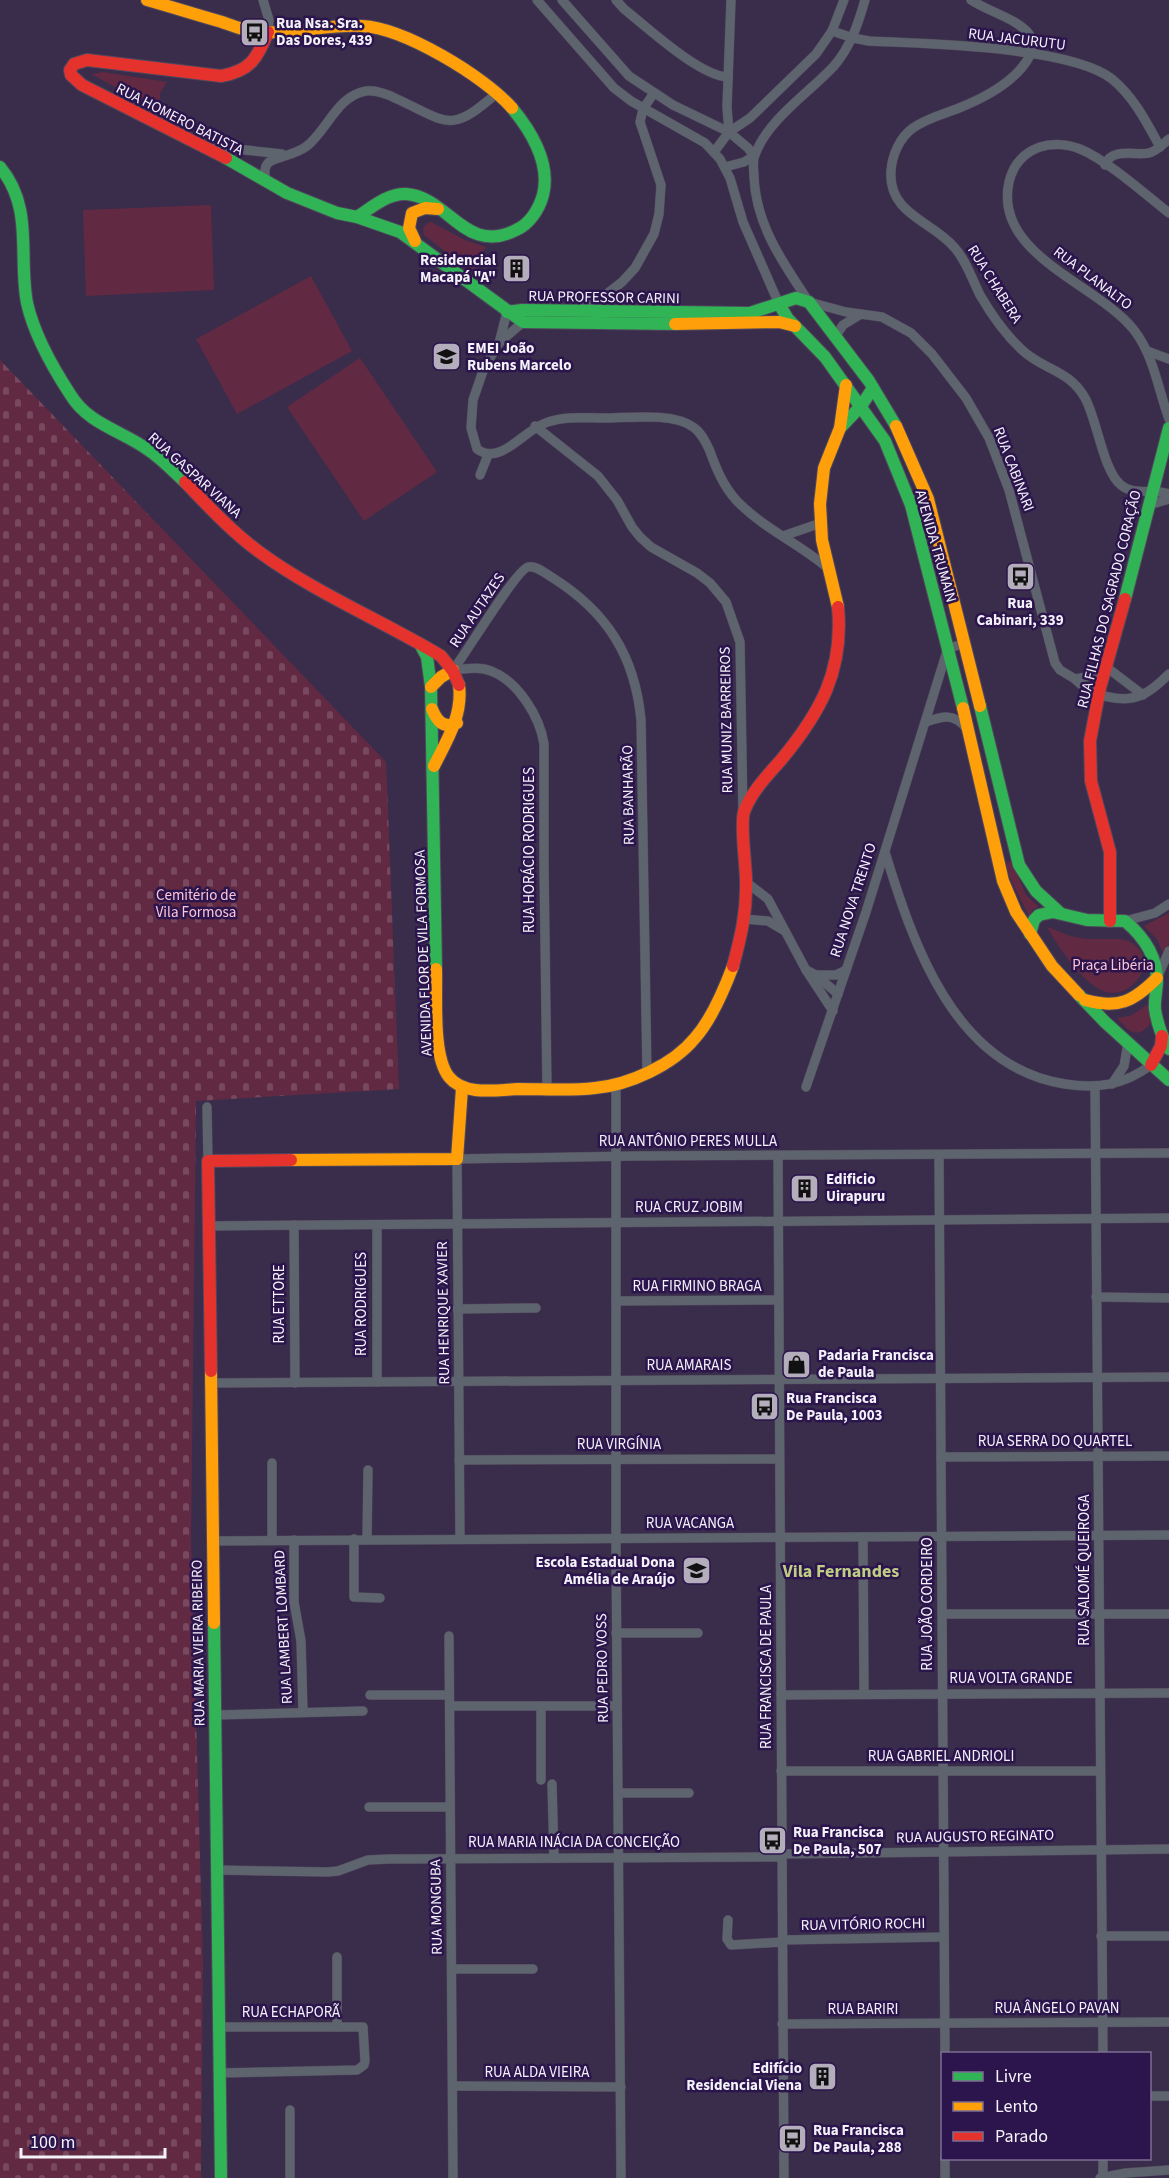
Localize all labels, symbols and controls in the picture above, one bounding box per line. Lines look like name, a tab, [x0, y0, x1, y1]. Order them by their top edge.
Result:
place label: Rua Nsa. Sra. Das Dores, 439	[276, 13, 373, 51]
bus stop icon: Rua Nsa. Sra. Das Dores, 439	[239, 16, 271, 48]
street label: RUA JACURUTU	[967, 23, 1067, 56]
street label: RUA HOMERO BATISTA	[112, 78, 248, 161]
street label: RUA CHABERA	[962, 241, 1028, 328]
street label: RUA PLANALTO	[1049, 242, 1137, 315]
place label: Residencial Macapá "A"	[420, 250, 497, 288]
building icon: Residencial Macapá "A"	[501, 253, 533, 285]
street label: RUA PROFESSOR CARINI	[528, 286, 680, 309]
place label: EMEI João Rubens Marcelo	[467, 338, 571, 376]
school or university icon: EMEI João Rubens Marcelo	[430, 341, 462, 373]
street label: RUA CABINARI	[988, 424, 1039, 514]
street label: RUA GASPAR VIANA	[143, 428, 247, 524]
street label: AVENIDA TRUMAIN	[909, 487, 962, 605]
street label: RUA FILHAS DO SAGRADO CORAÇÃO	[1072, 488, 1147, 710]
bus stop icon: Rua Cabinari, 339	[1004, 560, 1036, 592]
street label: RUA AUTAZES	[445, 569, 510, 652]
place label: Rua Cabinari, 339	[976, 593, 1064, 631]
street label: RUA MUNIZ BARREIROS	[715, 646, 738, 794]
street label: RUA BANHARÃO	[617, 745, 640, 845]
street label: RUA HORÁCIO RODRIGUES	[519, 767, 540, 933]
street label: RUA NOVA TRENTO	[825, 840, 882, 960]
street label: AVENIDA FLOR DE VILA FORMOSA	[409, 849, 438, 1056]
park label: Cemitério de Vila Formosa	[156, 885, 236, 923]
park label: Praça Libéria	[1072, 955, 1154, 976]
street label: RUA ANTÔNIO PERES MULLA	[599, 1131, 778, 1152]
place label: Edificio Uirapuru	[826, 1169, 885, 1207]
building icon: Edificio Uirapuru	[789, 1172, 821, 1204]
street label: RUA CRUZ JOBIM	[635, 1197, 743, 1218]
street label: RUA HENRIQUE XAVIER	[432, 1241, 455, 1385]
street label: RUA RODRIGUES	[351, 1252, 372, 1356]
street label: RUA ETTORE	[269, 1264, 290, 1344]
street label: RUA FIRMINO BRAGA	[632, 1276, 762, 1297]
place label: Padaria Francisca de Paula	[818, 1345, 934, 1383]
shop icon: Padaria Francisca de Paula	[781, 1348, 813, 1380]
street label: RUA AMARAIS	[647, 1355, 731, 1376]
place label: Rua Francisca De Paula, 1003	[786, 1388, 883, 1426]
bus stop icon: Rua Francisca De Paula, 1003	[749, 1391, 781, 1423]
street label: RUA SERRA DO QUARTEL	[978, 1431, 1132, 1452]
street label: RUA VIRGÍNIA	[577, 1434, 662, 1455]
street label: RUA SALOMÉ QUEIROGA	[1074, 1494, 1095, 1646]
street label: RUA VACANGA	[646, 1513, 735, 1534]
street label: RUA JOÃO CORDEIRO	[917, 1537, 938, 1671]
street label: RUA LAMBERT LOMBARD	[269, 1549, 298, 1704]
place label: Escola Estadual Dona Amélia de Araújo	[535, 1552, 675, 1590]
school or university icon: Escola Estadual Dona Amélia de Araújo	[680, 1555, 712, 1587]
street label: RUA MARIA VIEIRA RIBEIRO	[187, 1559, 210, 1726]
district label: Vila Fernandes	[782, 1559, 899, 1584]
street label: RUA FRANCISCA DE PAULA	[756, 1584, 777, 1749]
street label: RUA PEDRO VOSS	[591, 1613, 614, 1723]
street label: RUA VOLTA GRANDE	[949, 1668, 1073, 1689]
street label: RUA GABRIEL ANDRIOLI	[868, 1746, 1014, 1767]
place label: Rua Francisca De Paula, 507	[793, 1822, 884, 1860]
bus stop icon: Rua Francisca De Paula, 507	[756, 1825, 788, 1857]
street label: RUA AUGUSTO REGINATO	[896, 1825, 1054, 1848]
street label: RUA MARIA INÁCIA DA CONCEIÇÃO	[468, 1832, 680, 1853]
street label: RUA MONGUBA	[425, 1858, 448, 1955]
street label: RUA VITÓRIO ROCHI	[801, 1913, 926, 1936]
street label: RUA ÂNGELO PAVAN	[994, 1998, 1120, 2019]
street label: RUA BARIRI	[827, 1999, 899, 2020]
street label: RUA ECHAPORÃ	[242, 2002, 341, 2023]
legend	[941, 2052, 1151, 2160]
place label: Edifício Residencial Viena	[686, 2058, 802, 2096]
building icon: Edifício Residencial Viena	[807, 2061, 839, 2093]
street label: RUA ALDA VIEIRA	[485, 2062, 590, 2083]
text: Livre	[995, 2064, 1032, 2089]
text: Lento	[995, 2094, 1038, 2119]
place label: Rua Francisca De Paula, 288	[813, 2120, 904, 2158]
scale bar	[21, 2121, 165, 2159]
bus stop icon: Rua Francisca De Paula, 288	[776, 2123, 808, 2155]
text: Parado	[995, 2124, 1048, 2149]
text: 100 m	[30, 2130, 75, 2155]

